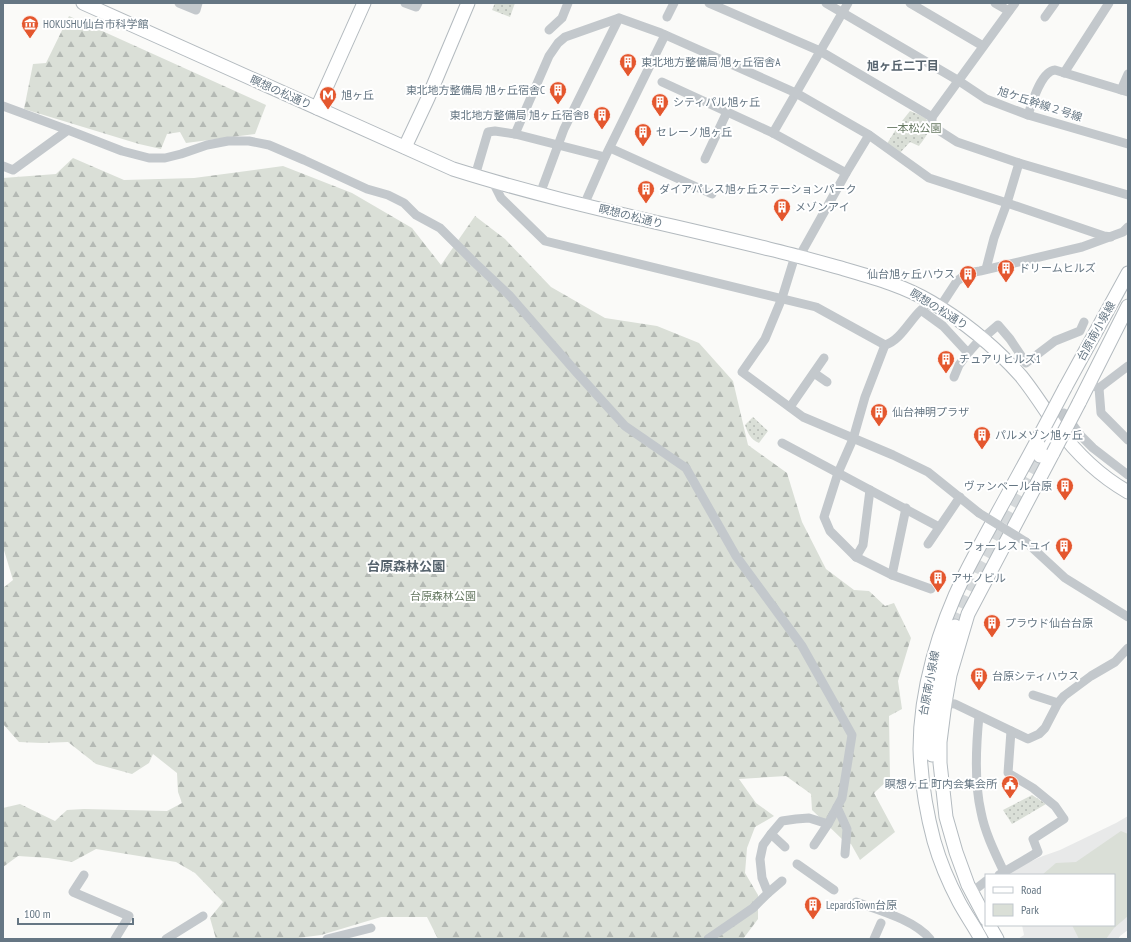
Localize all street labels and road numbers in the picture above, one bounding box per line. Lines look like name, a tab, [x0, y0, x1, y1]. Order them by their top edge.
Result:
street label: 瞑想の松通り	[248, 72, 314, 112]
street label: 旭ケ丘幹線２号線	[996, 84, 1084, 124]
street label: 瞑想の松通り	[597, 201, 665, 231]
street label: 瞑想の松通り	[907, 286, 971, 332]
street label: 台原南小泉線	[1074, 299, 1118, 363]
street label: 台原南小泉線	[916, 649, 942, 717]

